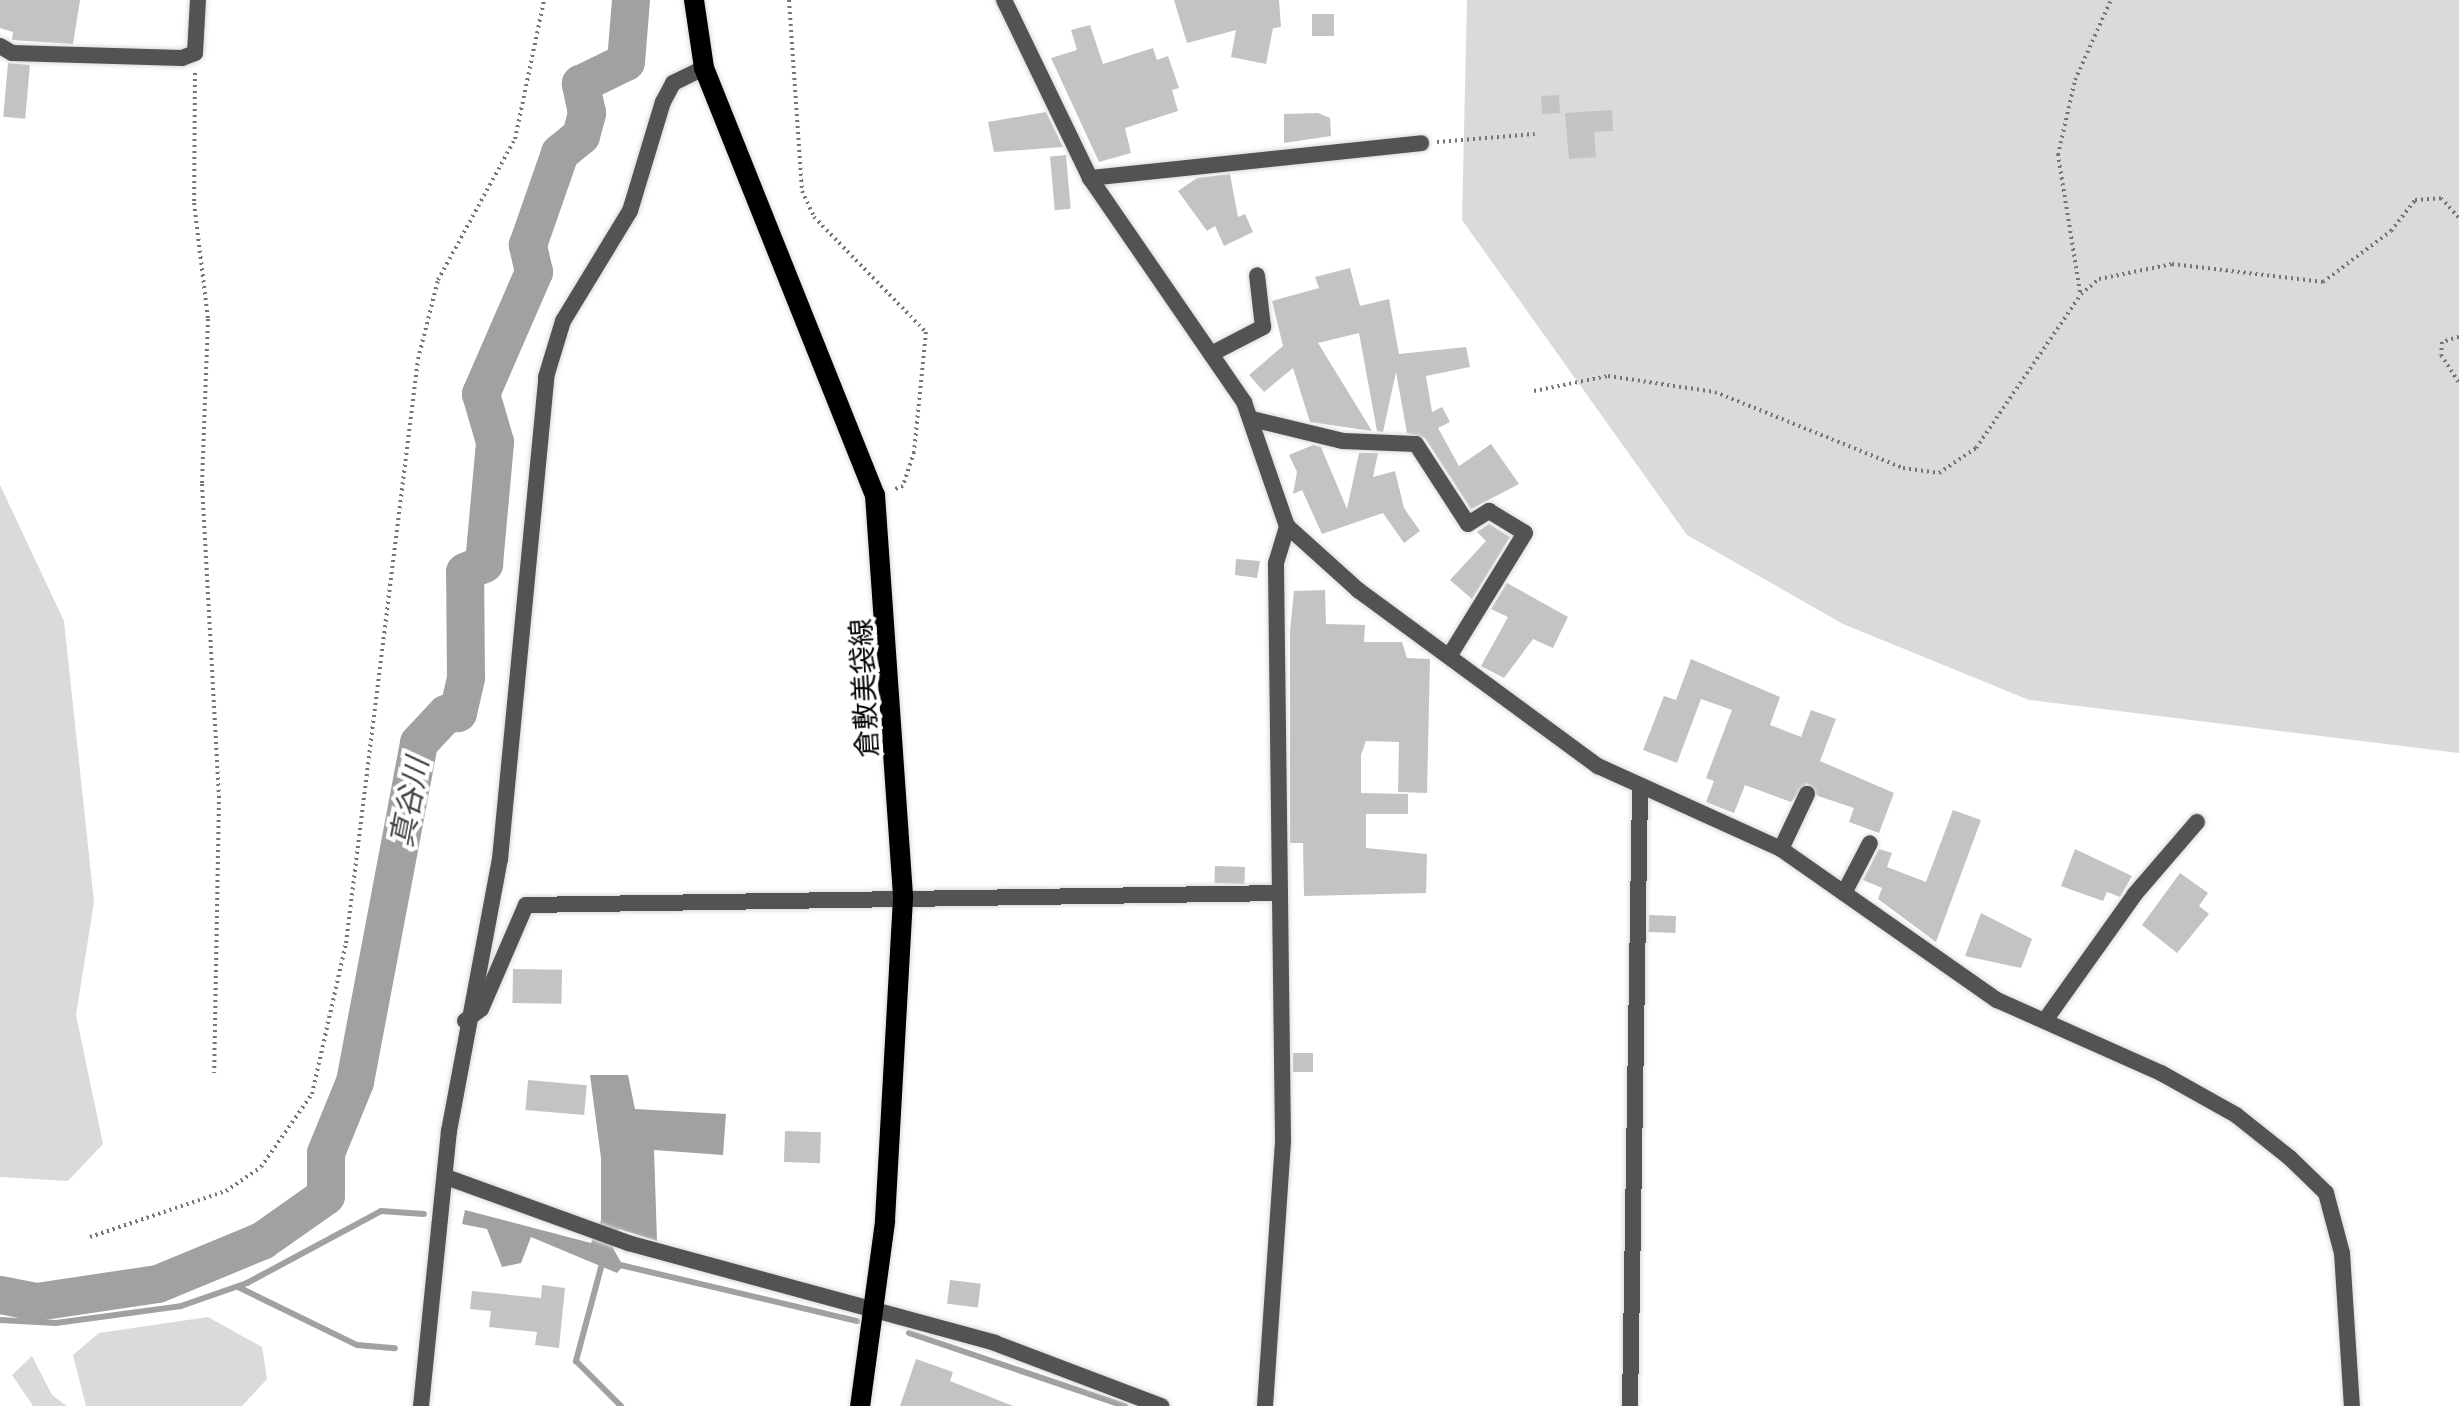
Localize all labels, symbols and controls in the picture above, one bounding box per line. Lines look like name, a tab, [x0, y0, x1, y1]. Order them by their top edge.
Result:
street label: 倉敷美袋線	[843, 617, 883, 759]
water label: 真谷川	[382, 754, 434, 850]

